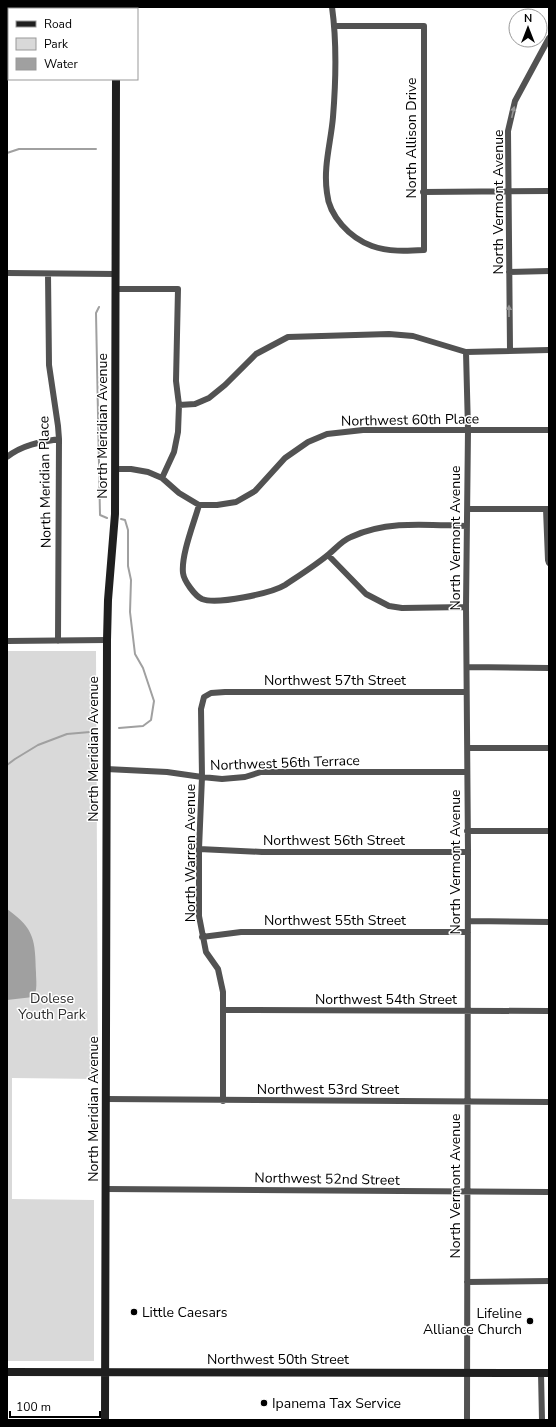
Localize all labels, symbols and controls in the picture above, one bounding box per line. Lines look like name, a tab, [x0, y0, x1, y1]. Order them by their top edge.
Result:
legend	[8, 8, 138, 80]
north arrow	[508, 8, 548, 48]
text: N	[524, 11, 532, 26]
text: Road	[44, 16, 72, 32]
text: Park	[44, 36, 69, 52]
text: Water	[44, 56, 78, 72]
street label: North Allison Drive	[402, 78, 421, 199]
one-way arrow	[510, 106, 516, 118]
street label: North Vermont Avenue	[489, 129, 508, 275]
one-way arrow	[506, 304, 512, 317]
street label: North Meridian Avenue	[93, 353, 112, 499]
street label: Northwest 60th Place	[341, 409, 479, 431]
street label: North Meridian Place	[34, 416, 56, 548]
street label: North Vermont Avenue	[446, 465, 465, 611]
street label: Northwest 57th Street	[264, 671, 406, 690]
street label: North Meridian Avenue	[84, 676, 103, 822]
street label: Northwest 56th Terrace	[210, 751, 360, 775]
street label: North Warren Avenue	[181, 784, 200, 922]
street label: North Vermont Avenue	[446, 789, 465, 935]
street label: Northwest 56th Street	[263, 831, 405, 850]
street label: Northwest 55th Street	[264, 911, 406, 930]
park label: Dolese Youth Park	[17, 989, 87, 1024]
street label: Northwest 54th Street	[315, 990, 457, 1009]
street label: North Meridian Avenue	[84, 1036, 103, 1182]
street label: Northwest 53rd Street	[257, 1080, 399, 1099]
street label: North Vermont Avenue	[446, 1113, 465, 1259]
street label: Northwest 52nd Street	[254, 1168, 400, 1190]
place label: Little Caesars	[142, 1303, 228, 1322]
place label: Lifeline Alliance Church	[423, 1304, 522, 1339]
marker: Little Caesars	[129, 1307, 139, 1317]
marker: Lifeline Alliance Church	[525, 1316, 535, 1326]
street label: Northwest 50th Street	[207, 1350, 349, 1369]
scale bar	[10, 1393, 100, 1419]
place label: Ipanema Tax Service	[272, 1394, 401, 1413]
marker: Ipanema Tax Service	[259, 1398, 269, 1408]
text: 100 m	[16, 1399, 51, 1415]

